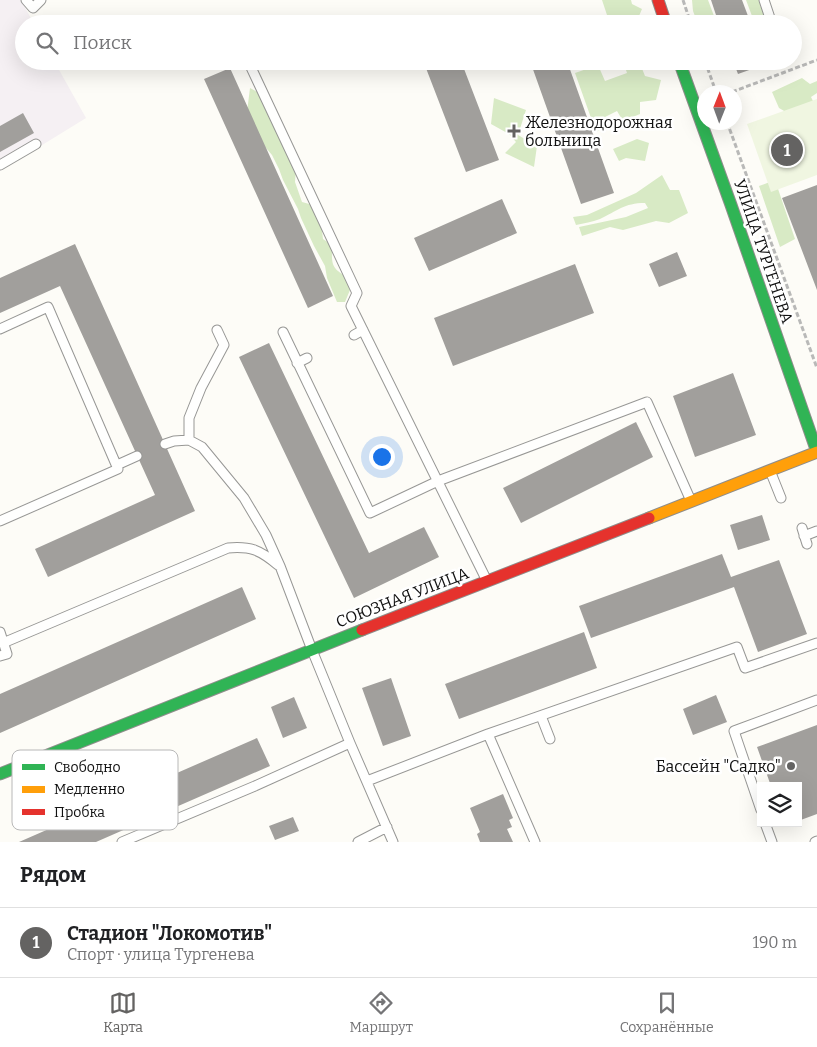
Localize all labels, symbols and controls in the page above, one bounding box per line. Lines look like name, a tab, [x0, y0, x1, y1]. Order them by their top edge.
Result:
search box	[15, 15, 802, 70]
icon: search	[33, 29, 61, 57]
text: Поиск	[73, 31, 132, 54]
north arrow	[697, 85, 742, 130]
place label: Железнодорожная больница	[525, 113, 673, 150]
marker: Железнодорожная больница	[507, 124, 521, 138]
pin: 1	[771, 131, 803, 169]
street label: УЛИЦА ТУРГЕНЕВА	[730, 177, 797, 326]
your location	[369, 444, 395, 470]
street label: СОЮЗНАЯ УЛИЦА	[333, 563, 472, 632]
legend	[12, 750, 178, 830]
place label: Бассейн "Садко"	[656, 757, 781, 776]
text: Свободно	[54, 759, 120, 776]
marker: Бассейн "Садко"	[785, 760, 797, 772]
text: Медленно	[54, 781, 125, 798]
map controls	[757, 782, 802, 827]
button: layers	[757, 782, 802, 827]
text: Пробка	[54, 804, 105, 821]
text: Рядом	[20, 862, 86, 888]
text: Стадион "Локомотив"	[67, 922, 272, 945]
text: 1	[33, 933, 39, 952]
text: 190 m	[752, 933, 797, 952]
text: Спорт · улица Тургенева	[67, 945, 254, 964]
tab: Карта	[103, 989, 143, 1036]
tab: Маршрут	[350, 989, 413, 1036]
tab: Сохранённые	[620, 989, 714, 1036]

